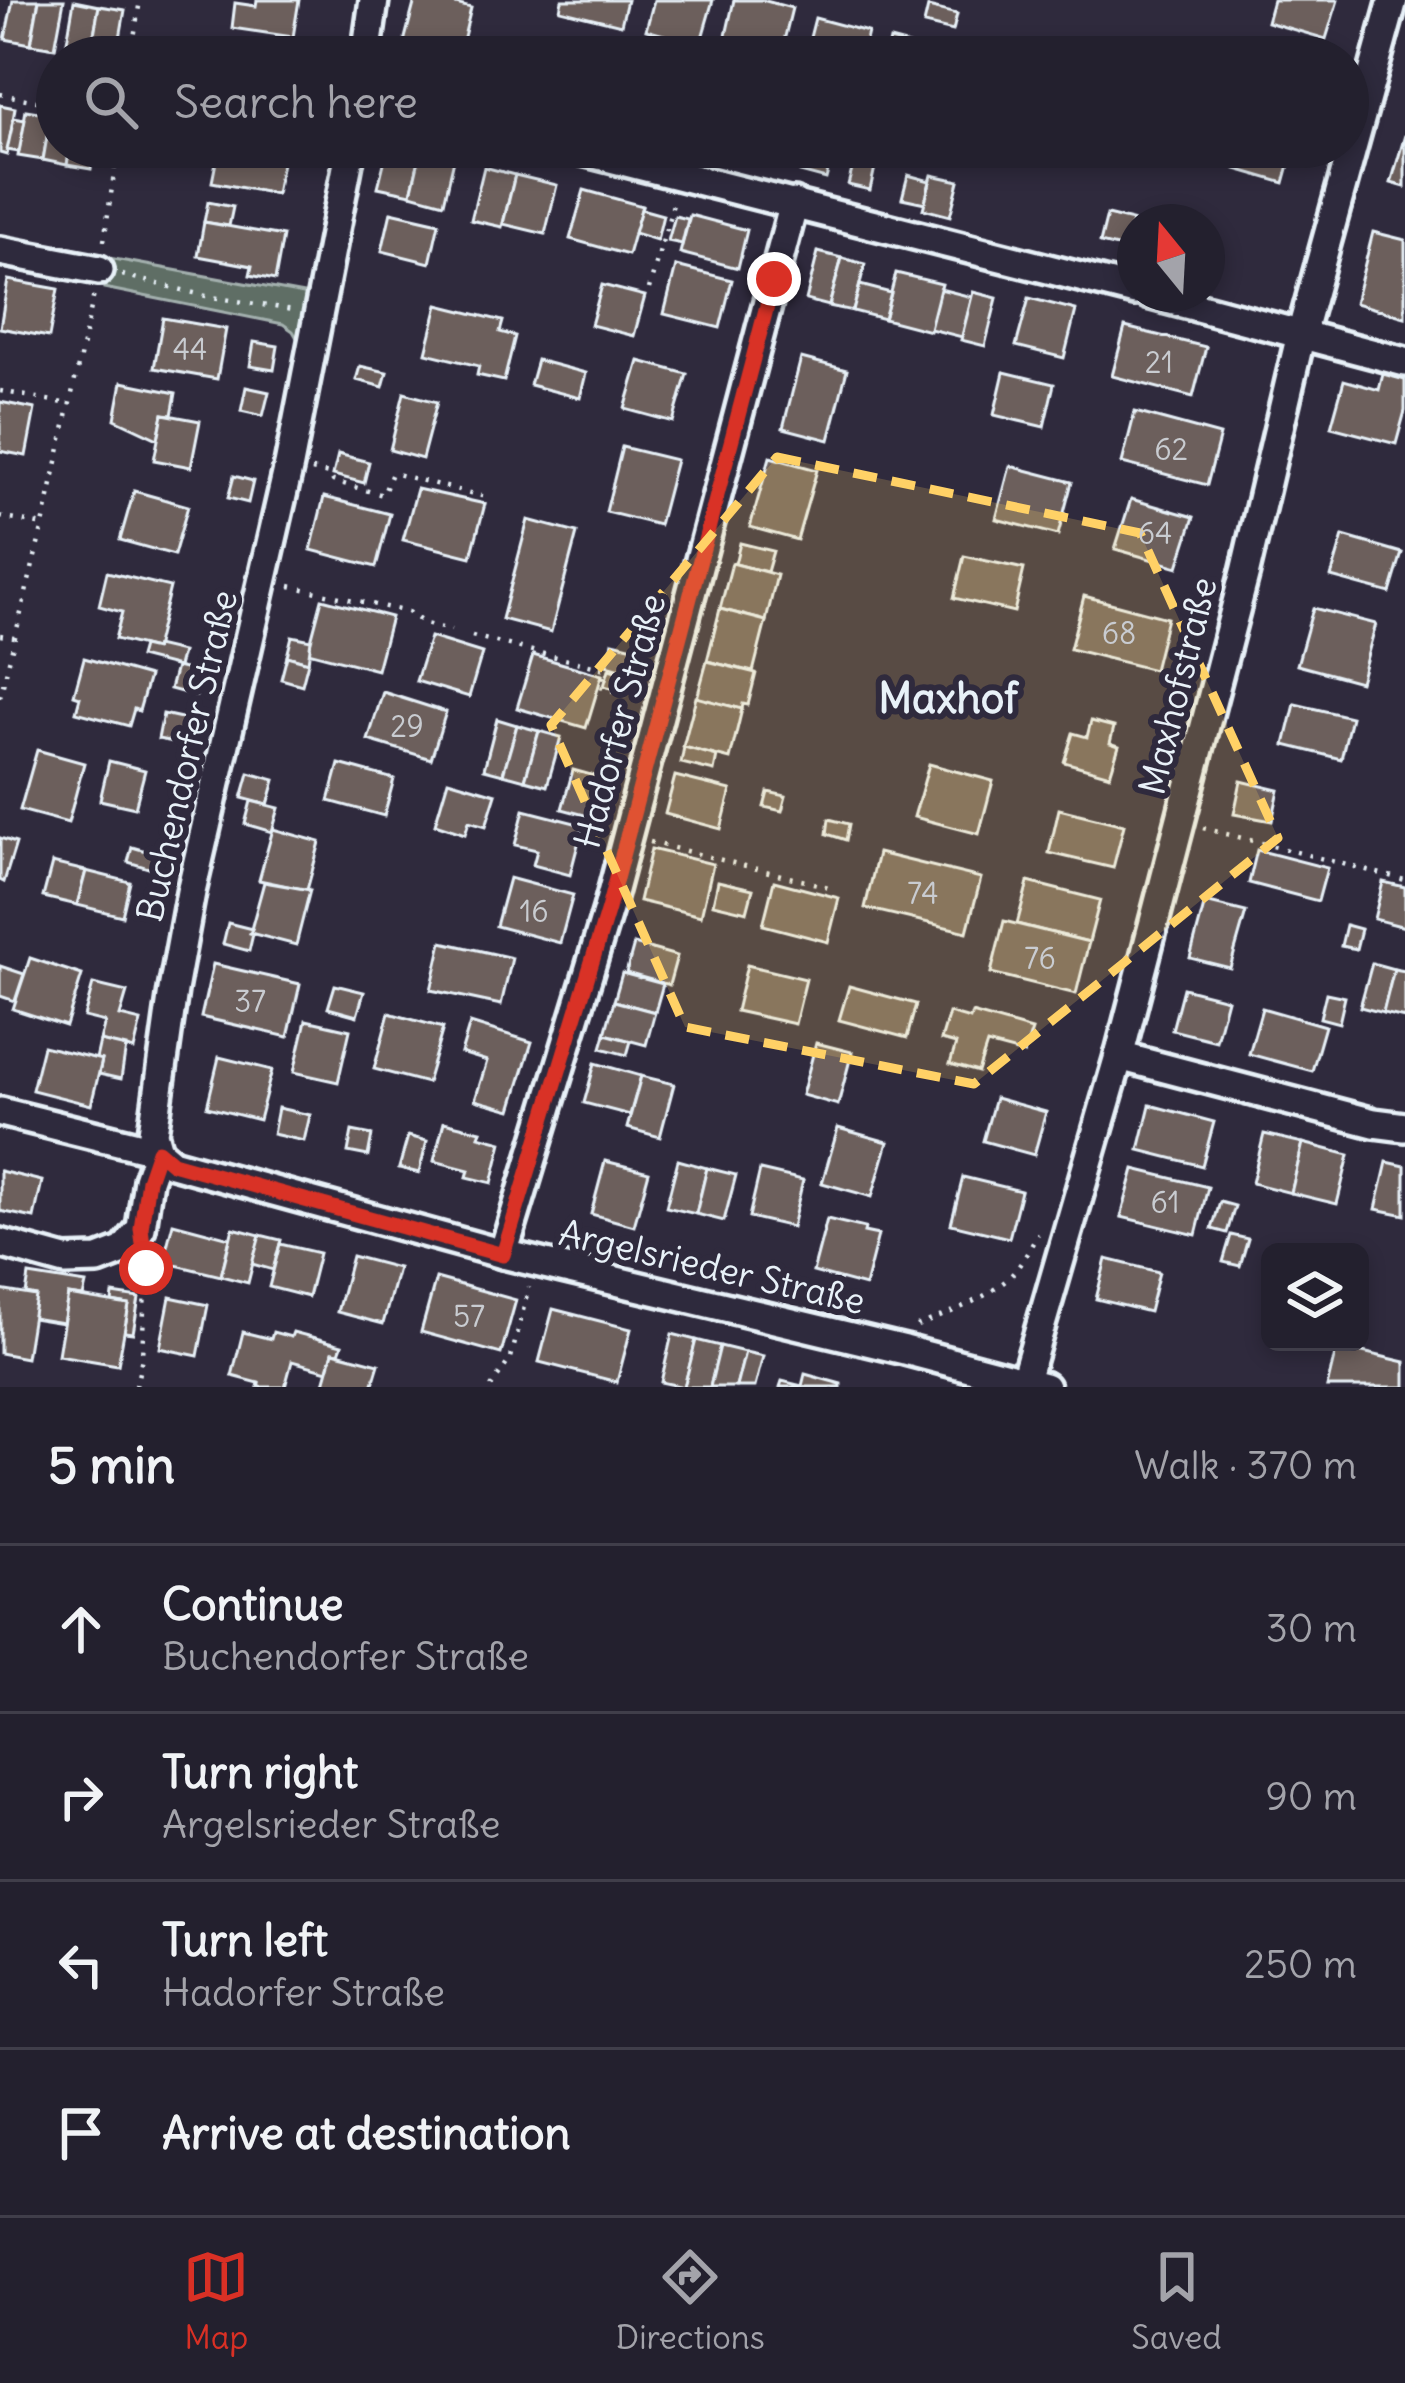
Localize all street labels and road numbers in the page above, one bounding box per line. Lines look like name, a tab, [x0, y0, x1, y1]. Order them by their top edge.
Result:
street label: Maxhofstraße	[1129, 573, 1227, 799]
street label: Buchendorfer Straße	[127, 586, 247, 926]
street label: Hadorfer Straße	[564, 589, 676, 853]
street label: Argelsrieder Straße	[555, 1210, 869, 1324]

